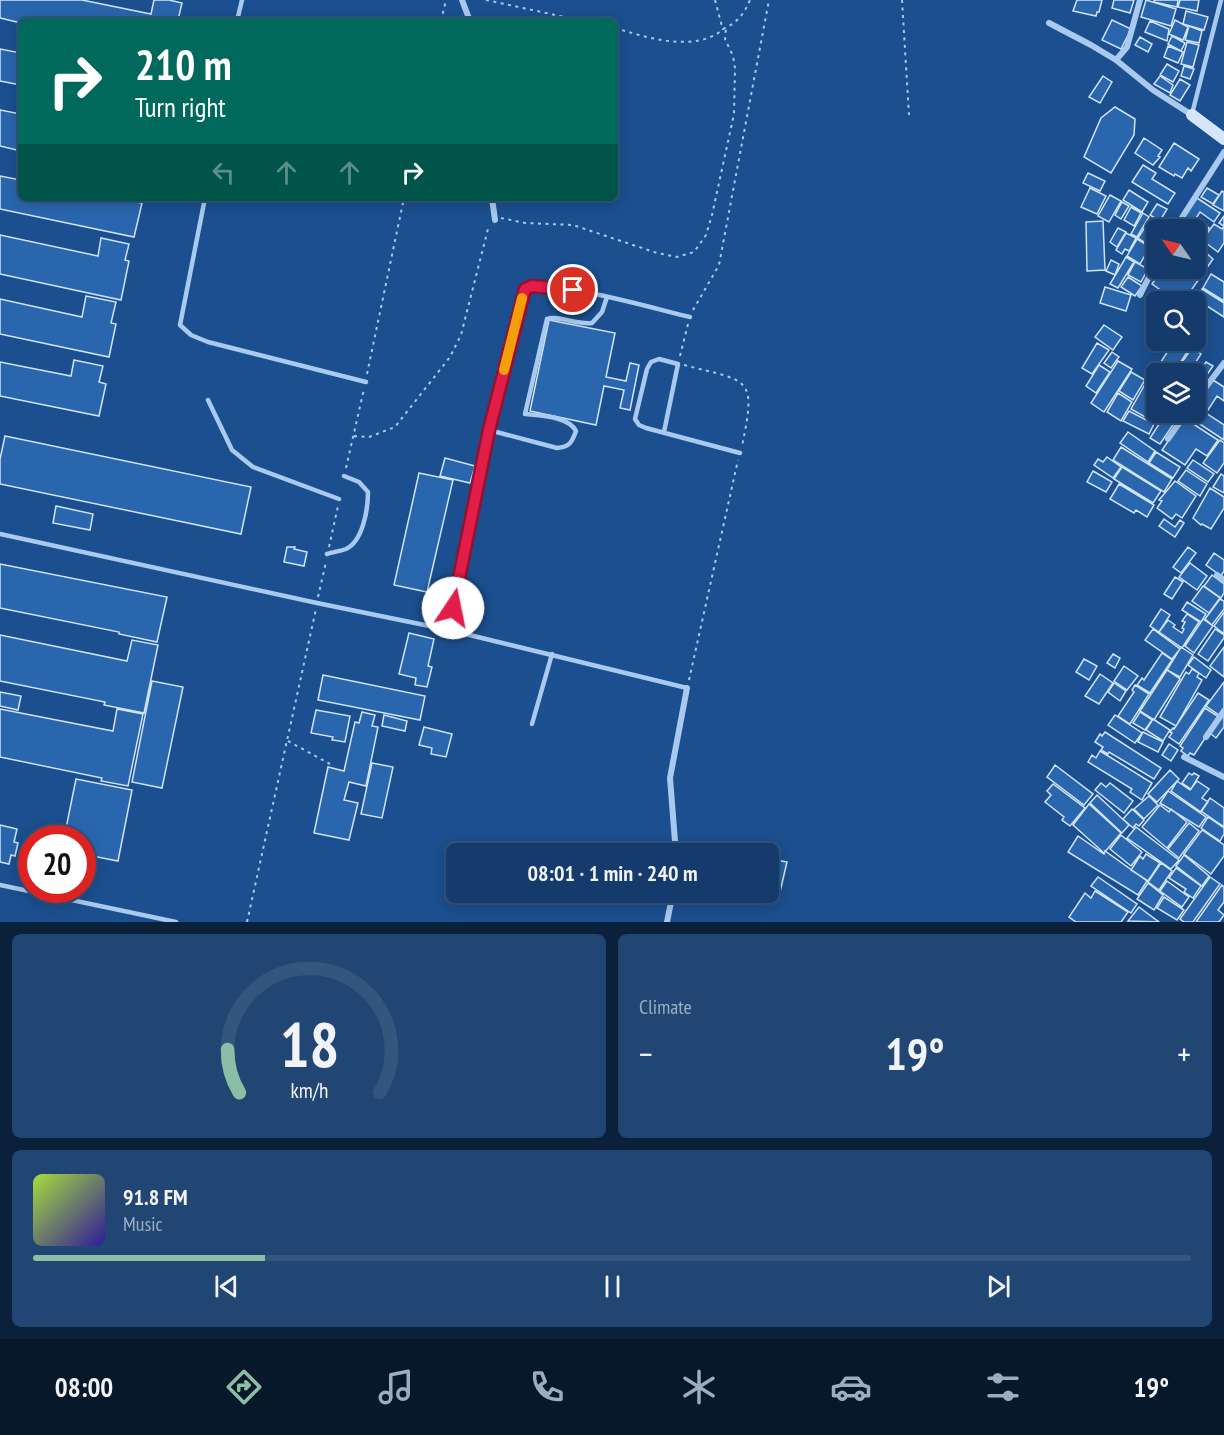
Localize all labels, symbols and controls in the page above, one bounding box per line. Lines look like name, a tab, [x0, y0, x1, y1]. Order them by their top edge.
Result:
text: 210 m	[135, 37, 232, 92]
icon: right	[36, 42, 114, 120]
text: Turn right	[135, 90, 226, 124]
icon: left	[207, 156, 240, 189]
icon: ahead	[270, 156, 303, 189]
icon: ahead	[333, 156, 366, 189]
icon: right	[396, 156, 429, 189]
north arrow	[1146, 219, 1206, 279]
map controls	[1146, 219, 1206, 423]
pin	[547, 264, 598, 315]
icon: arrive	[556, 273, 589, 306]
button: search	[1146, 291, 1206, 351]
button: layers	[1146, 363, 1206, 423]
position arrow	[421, 576, 485, 640]
speed limit sign: 20	[18, 825, 96, 903]
text: 08:01 · 1 min · 240 m	[527, 859, 698, 887]
text: Climate	[639, 994, 692, 1020]
text: 18	[279, 1003, 339, 1084]
text: 19°	[885, 1024, 945, 1082]
text: −	[639, 1032, 653, 1075]
text: +	[1177, 1032, 1191, 1075]
text: km/h	[290, 1076, 328, 1104]
text: 91.8 FM	[123, 1183, 188, 1211]
text: Music	[123, 1211, 163, 1237]
icon: previous	[210, 1270, 243, 1303]
icon: pause	[596, 1270, 629, 1303]
icon: next	[982, 1270, 1015, 1303]
icon: directions	[223, 1366, 265, 1408]
icon: music	[375, 1366, 417, 1408]
icon: phone	[526, 1366, 568, 1408]
icon: climate	[678, 1366, 720, 1408]
icon: car	[830, 1366, 872, 1408]
icon: filters	[982, 1366, 1024, 1408]
text: 08:00	[55, 1370, 113, 1404]
text: 19°	[1133, 1370, 1169, 1404]

